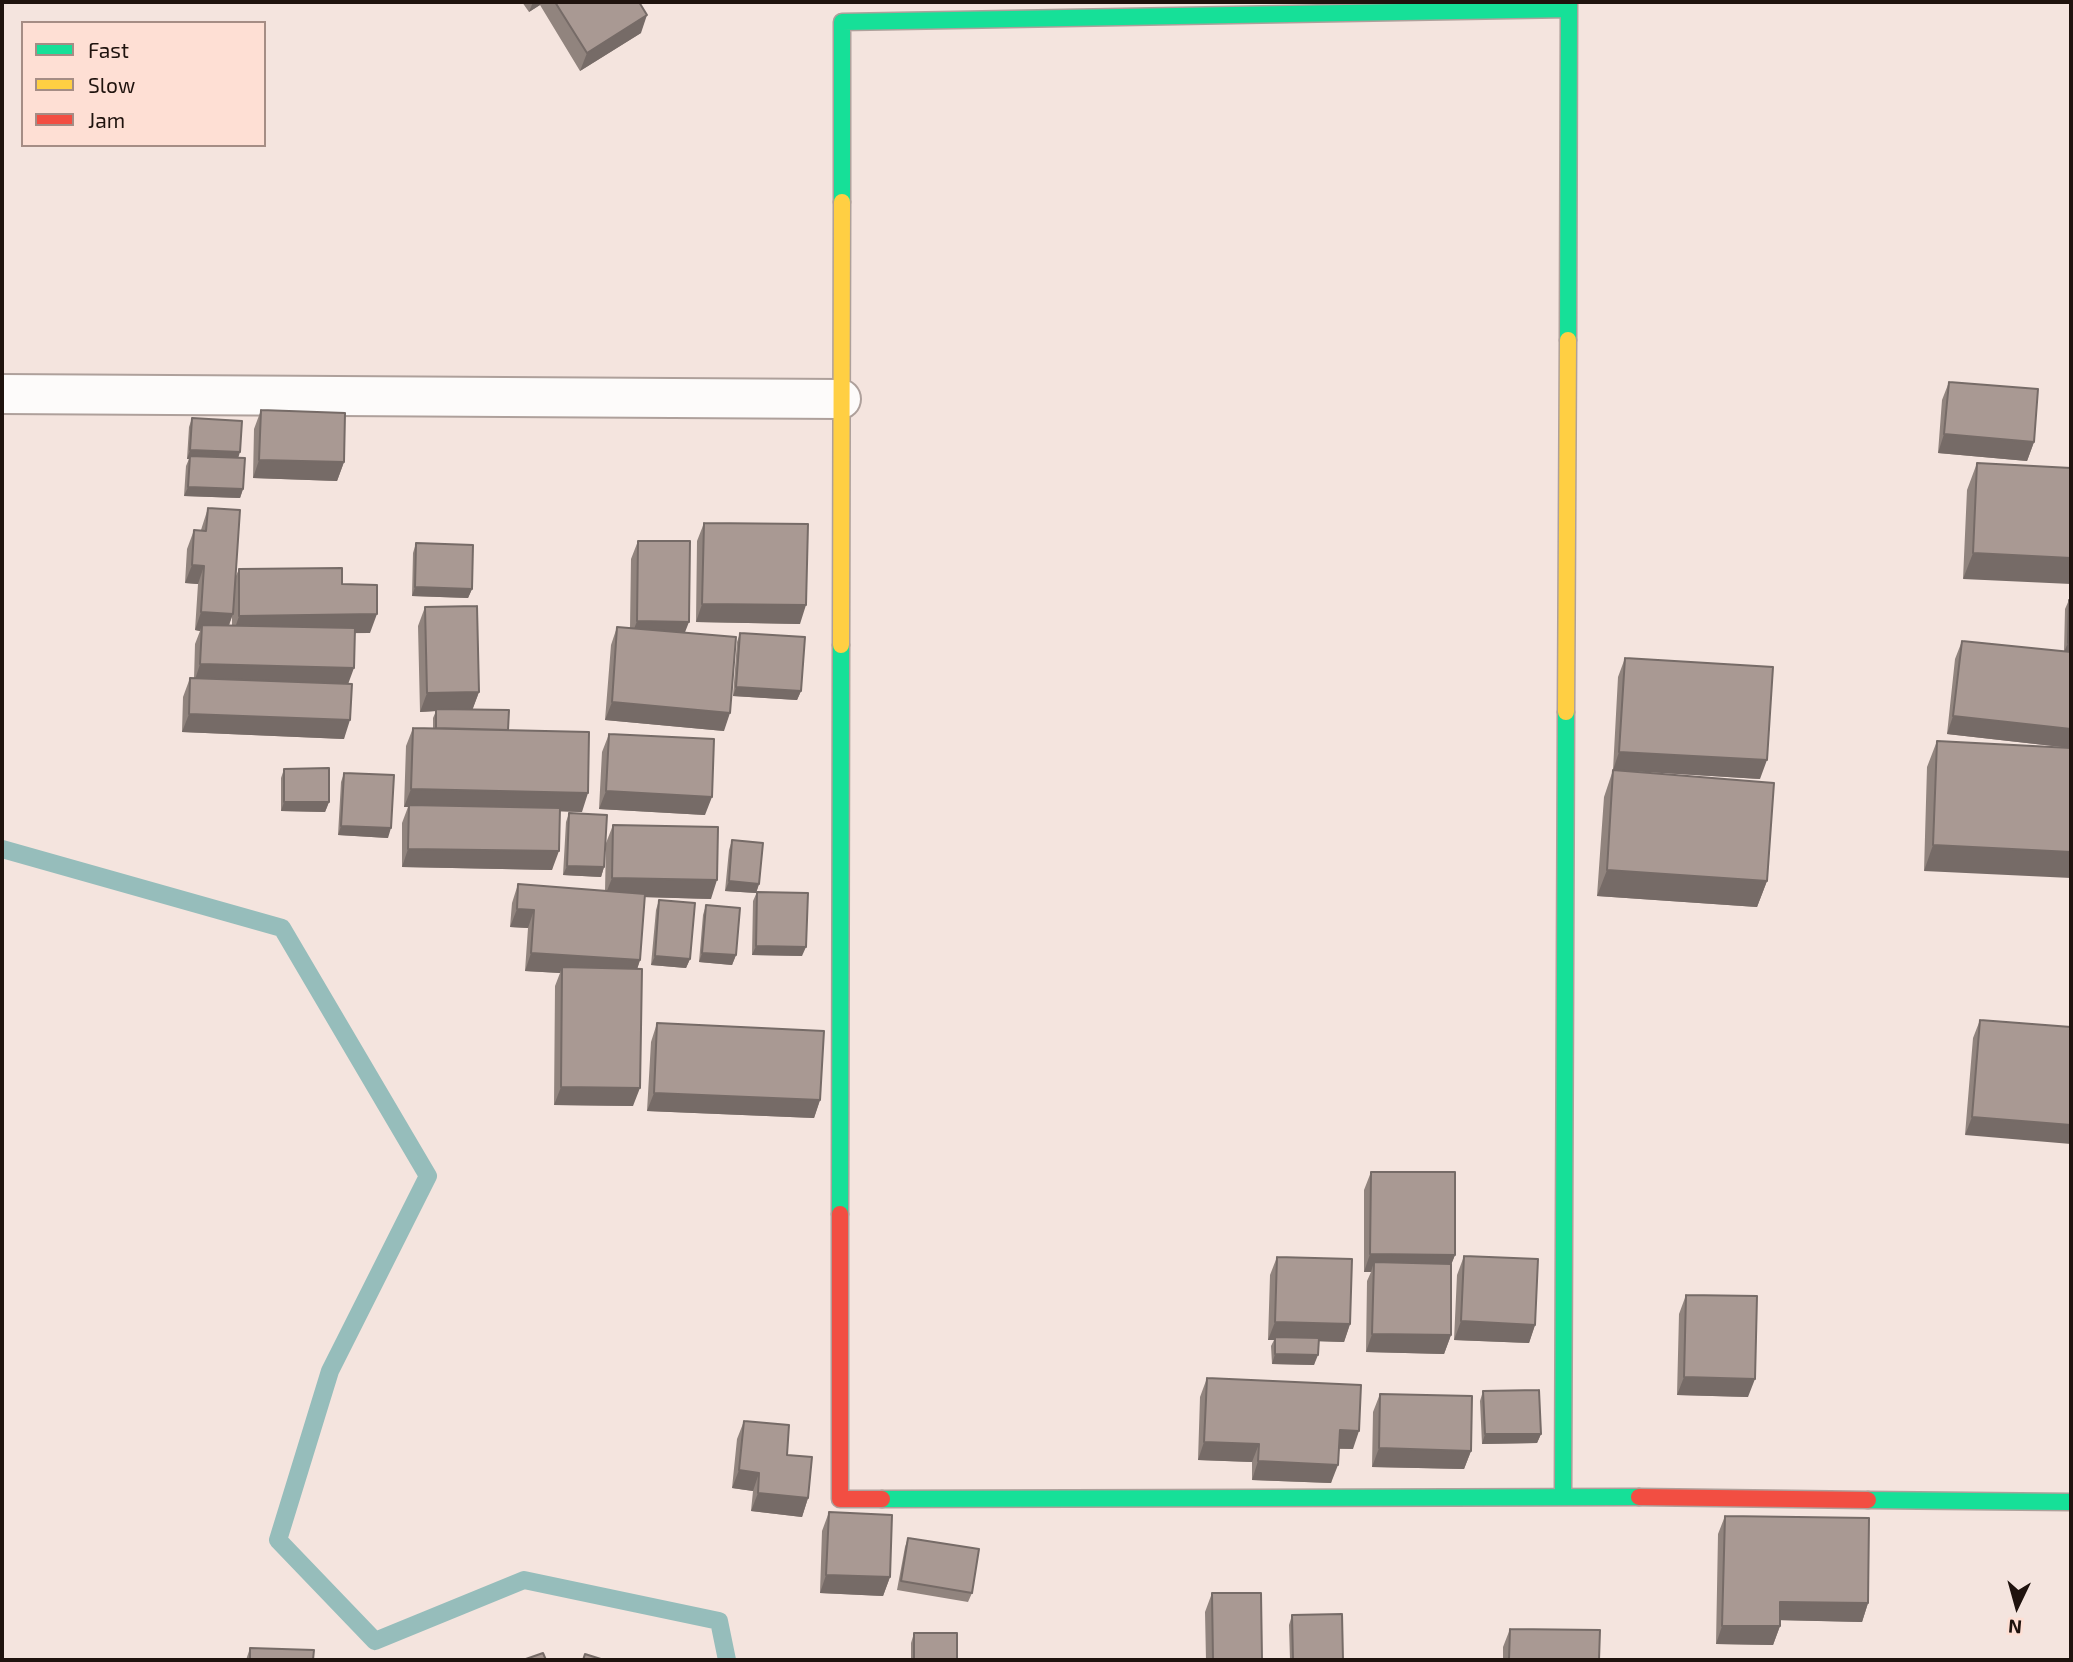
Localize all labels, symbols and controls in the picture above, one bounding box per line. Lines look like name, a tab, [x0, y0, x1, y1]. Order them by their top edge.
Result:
legend	[21, 21, 266, 147]
text: Fast	[88, 37, 129, 62]
text: Slow	[88, 72, 135, 97]
text: Jam	[88, 107, 125, 132]
north arrow	[1982, 1571, 2052, 1641]
text: N	[2007, 1615, 2023, 1639]

